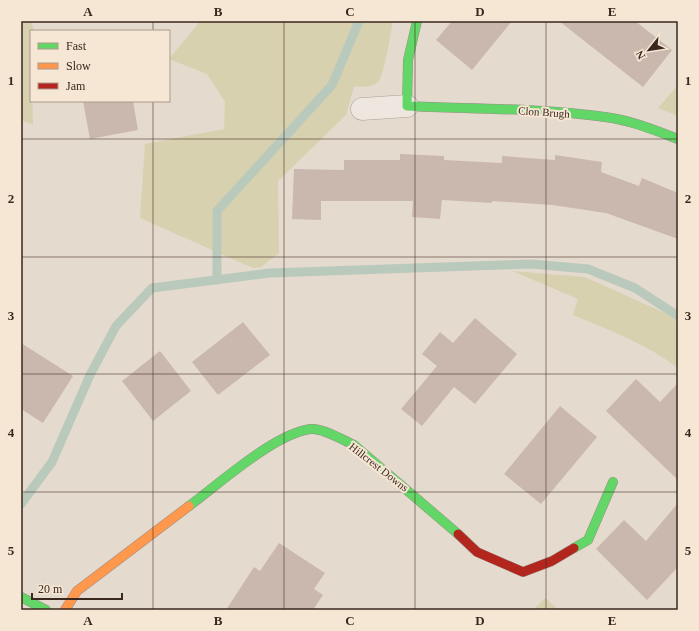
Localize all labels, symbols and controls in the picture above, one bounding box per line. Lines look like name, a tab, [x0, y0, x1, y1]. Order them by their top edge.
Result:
text: A	[83, 4, 93, 19]
text: B	[214, 4, 223, 19]
text: C	[345, 4, 355, 19]
text: D	[475, 4, 485, 19]
text: E	[608, 4, 616, 19]
legend	[30, 30, 170, 102]
north arrow	[629, 30, 669, 70]
text: Fast	[66, 39, 87, 53]
text: N	[633, 49, 648, 61]
text: Slow	[66, 59, 91, 73]
text: 1	[8, 73, 14, 88]
text: 1	[685, 73, 691, 88]
text: Jam	[66, 79, 86, 93]
street label: Clon Brugh	[518, 104, 571, 120]
text: 2	[8, 191, 14, 206]
text: 2	[685, 191, 691, 206]
text: 3	[8, 308, 15, 323]
text: 3	[685, 308, 692, 323]
text: 4	[8, 425, 15, 440]
text: 4	[685, 425, 692, 440]
street label: Hillcrest Downs	[347, 440, 411, 494]
text: 5	[8, 543, 15, 558]
text: 5	[685, 543, 692, 558]
scale bar	[32, 575, 122, 601]
text: 20 m	[38, 582, 63, 596]
text: A	[83, 613, 93, 628]
text: B	[214, 613, 223, 628]
text: C	[345, 613, 355, 628]
text: D	[475, 613, 485, 628]
text: E	[608, 613, 616, 628]

